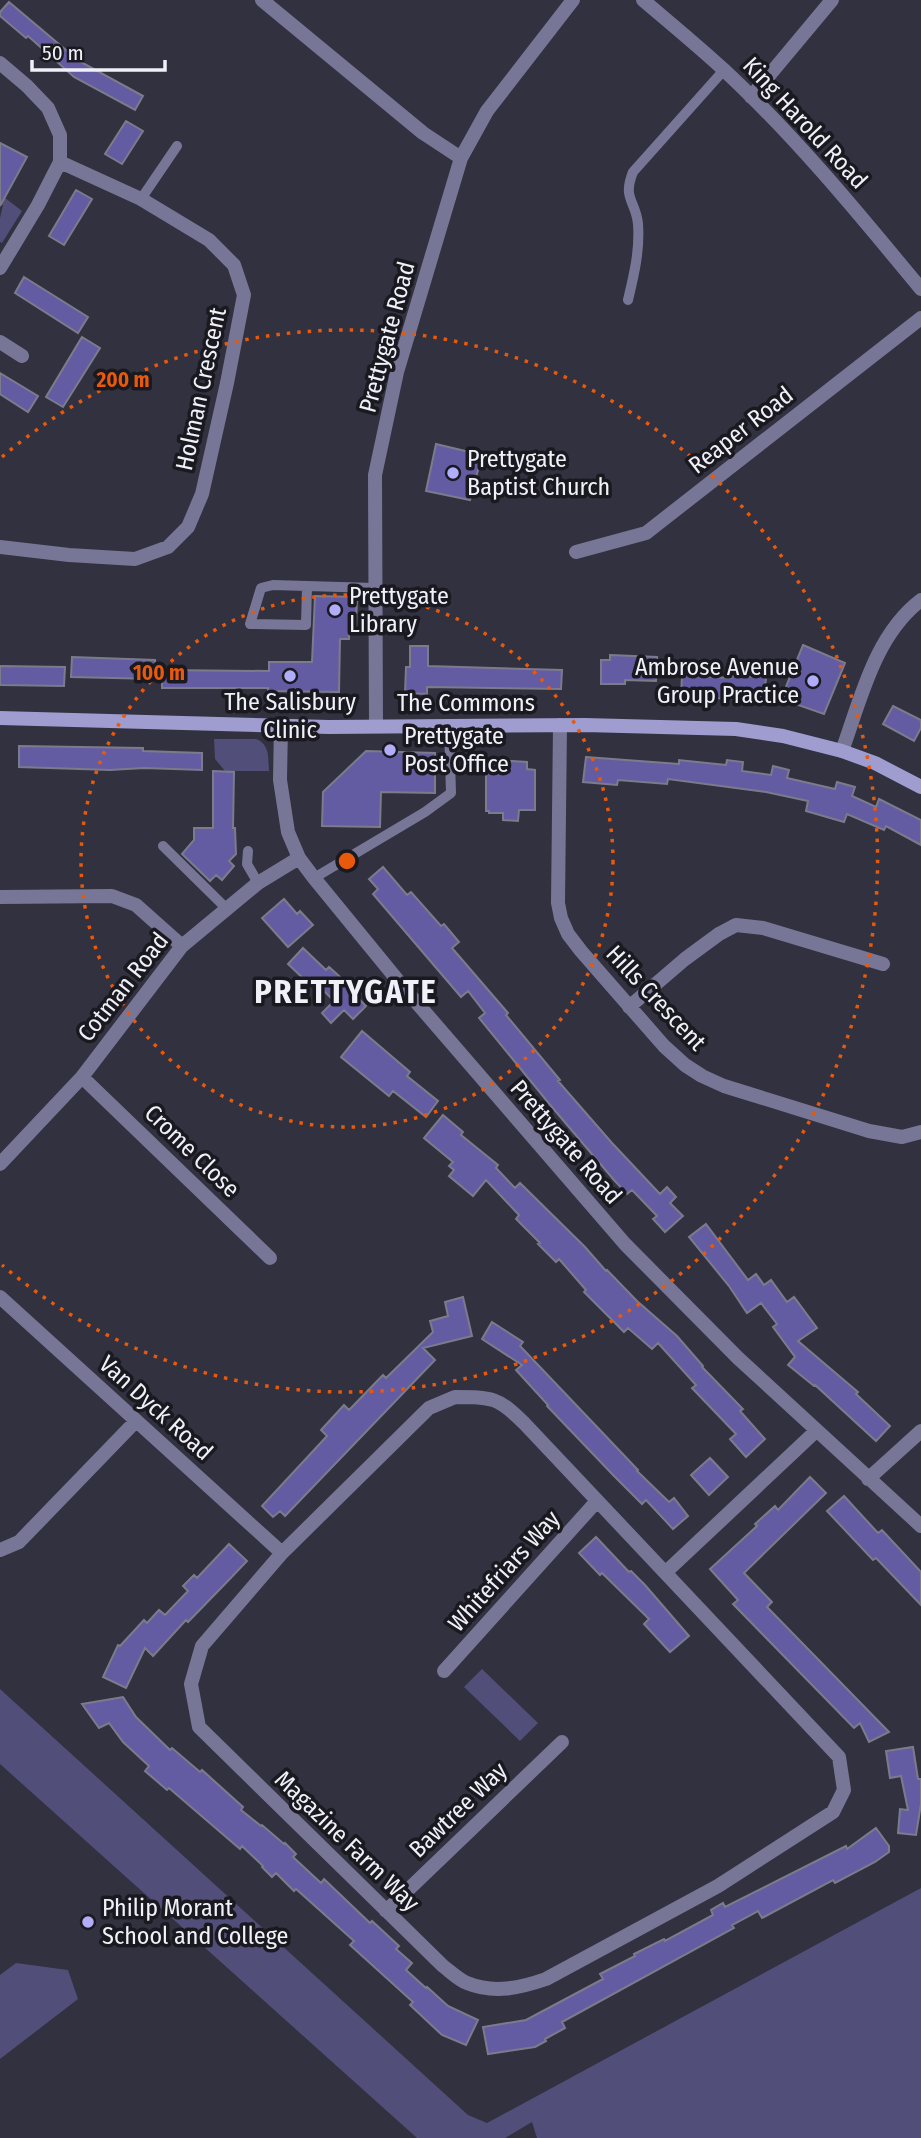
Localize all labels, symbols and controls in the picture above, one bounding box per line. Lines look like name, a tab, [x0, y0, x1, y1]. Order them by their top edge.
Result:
scale bar	[32, 28, 164, 72]
text: 50 m	[42, 40, 84, 66]
street label: King Harold Road	[737, 51, 873, 195]
street label: Prettygate Road	[353, 258, 421, 416]
street label: Holman Crescent	[170, 305, 232, 473]
text: 200 m	[95, 367, 150, 393]
street label: Reaper Road	[683, 381, 799, 479]
place label: Prettygate Baptist Church	[467, 445, 610, 501]
marker: Prettygate Baptist Church	[445, 465, 461, 481]
place label: Prettygate Library	[349, 582, 449, 638]
marker: Prettygate Library	[327, 602, 343, 618]
place label: Ambrose Avenue Group Practice	[635, 653, 799, 709]
text: 100 m	[133, 660, 185, 686]
marker: The Salisbury Clinic	[282, 668, 298, 684]
marker: Ambrose Avenue Group Practice	[805, 673, 821, 689]
place label: The Salisbury Clinic	[224, 688, 356, 744]
street label: The Commons	[397, 689, 535, 717]
place label: Prettygate Post Office	[404, 722, 509, 778]
marker: Prettygate Post Office	[382, 742, 398, 758]
centre of rings	[335, 849, 359, 873]
street label: Cotman Road	[72, 927, 174, 1047]
street label: Hills Crescent	[600, 940, 712, 1056]
district label: PRETTYGATE	[254, 973, 438, 1011]
street label: Prettygate Road	[505, 1074, 627, 1210]
street label: Crome Close	[139, 1099, 245, 1203]
street label: Van Dyck Road	[94, 1350, 218, 1466]
street label: Whitefriars Way	[442, 1505, 566, 1637]
street label: Bawtree Way	[403, 1756, 513, 1863]
street label: Magazine Farm Way	[269, 1765, 425, 1917]
place label: Philip Morant School and College	[102, 1894, 288, 1950]
marker: Philip Morant School and College	[80, 1914, 96, 1930]

